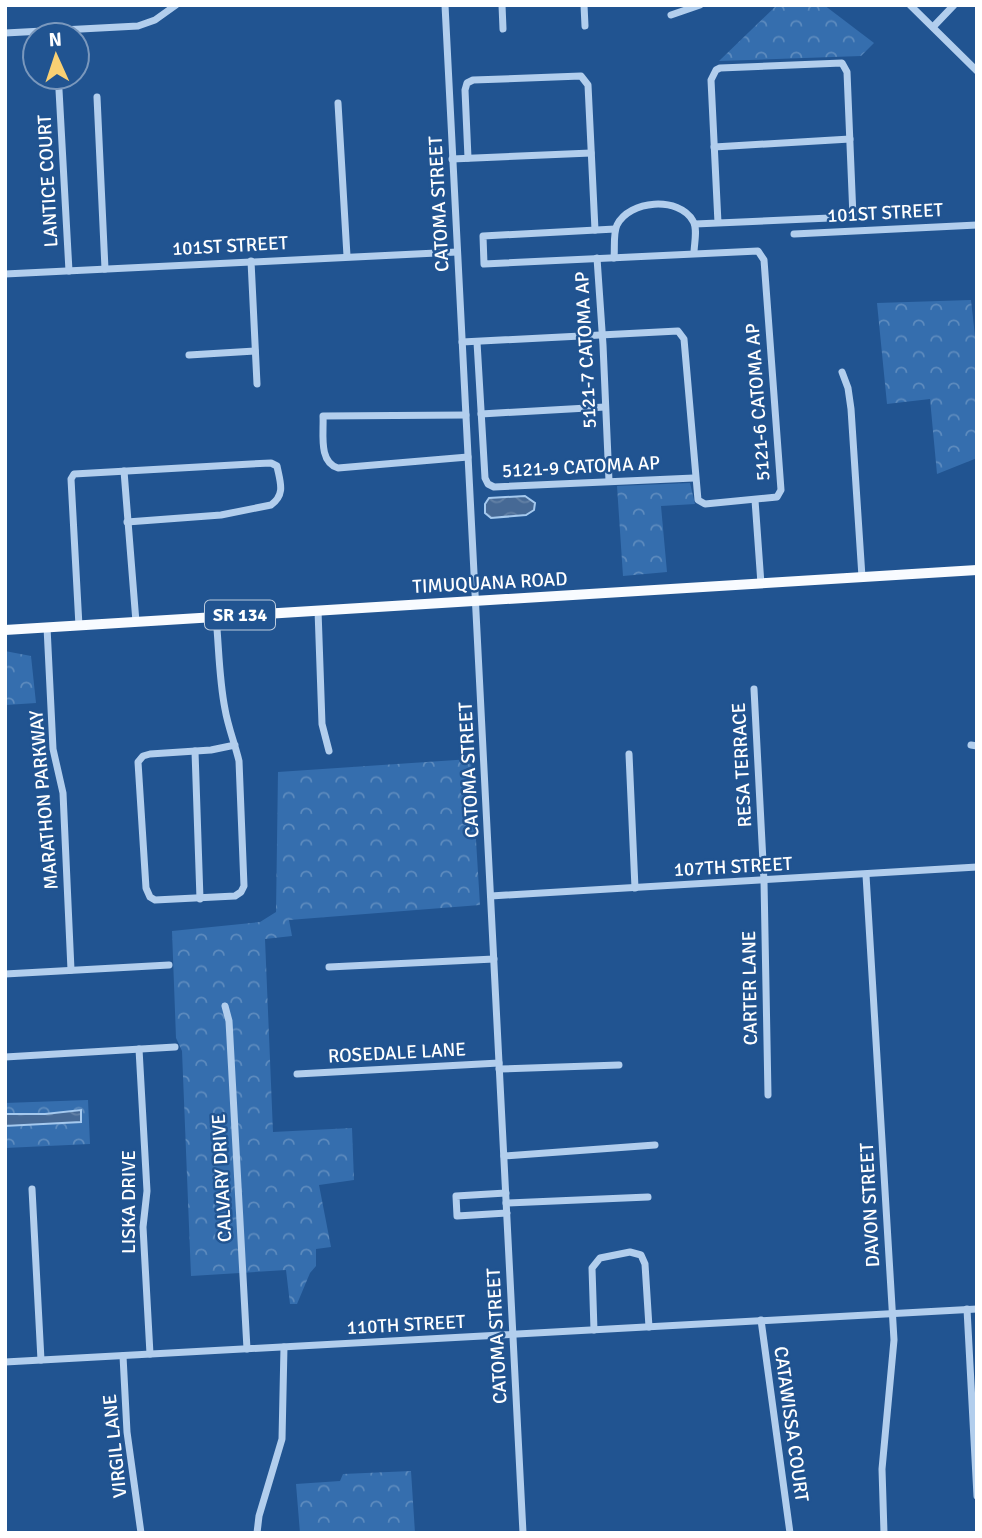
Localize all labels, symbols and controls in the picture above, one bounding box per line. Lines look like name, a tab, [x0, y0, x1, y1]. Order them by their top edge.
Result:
north arrow	[21, 21, 91, 91]
text: N	[48, 28, 62, 52]
street label: LANTICE COURT	[33, 113, 63, 248]
street label: CATOMA STREET	[423, 135, 455, 273]
street label: 101ST STREET	[826, 198, 944, 228]
street label: 101ST STREET	[171, 231, 289, 261]
street label: 5121-7 CATOMA AP	[570, 271, 602, 429]
street label: 5121-6 CATOMA AP	[740, 322, 775, 482]
street label: 5121-9 CATOMA AP	[501, 451, 661, 483]
street label: TIMUQUANA ROAD	[412, 567, 568, 599]
road number: SR 134	[205, 600, 275, 630]
street label: CATOMA STREET	[453, 701, 485, 839]
street label: RESA TERRACE	[727, 702, 757, 828]
street label: MARATHON PARKWAY	[24, 709, 64, 891]
street label: 107TH STREET	[673, 852, 794, 882]
street label: CARTER LANE	[737, 930, 763, 1046]
street label: ROSEDALE LANE	[327, 1037, 467, 1069]
street label: CALVARY DRIVE	[207, 1113, 237, 1243]
street label: DAVON STREET	[855, 1141, 885, 1268]
street label: LISKA DRIVE	[117, 1150, 141, 1254]
street label: CATOMA STREET	[481, 1267, 513, 1405]
street label: 110TH STREET	[346, 1310, 467, 1340]
street label: CATAWISSA COURT	[768, 1345, 814, 1504]
street label: VIRGIL LANE	[98, 1393, 132, 1499]

